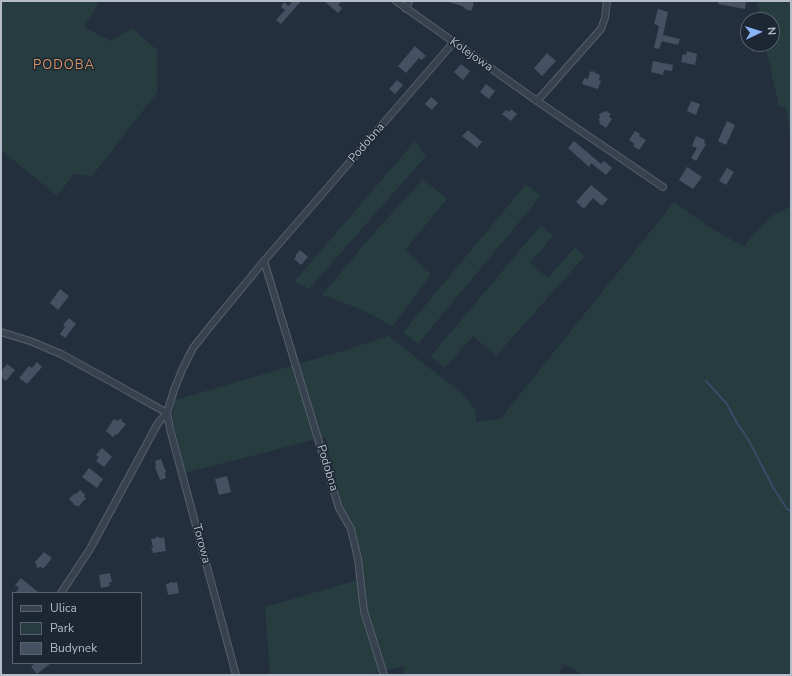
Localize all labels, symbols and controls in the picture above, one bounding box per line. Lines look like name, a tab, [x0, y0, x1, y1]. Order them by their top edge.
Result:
north arrow	[740, 12, 780, 52]
text: N	[764, 27, 779, 36]
street label: Kolejowa	[447, 35, 495, 75]
district label: PODOBA	[33, 58, 95, 74]
street label: Podobna	[346, 120, 388, 166]
street label: Podobna	[313, 443, 341, 493]
street label: Torowa	[189, 523, 213, 565]
legend	[12, 592, 142, 664]
text: Ulica	[50, 600, 77, 616]
text: Park	[50, 620, 74, 636]
text: Budynek	[50, 640, 97, 656]

